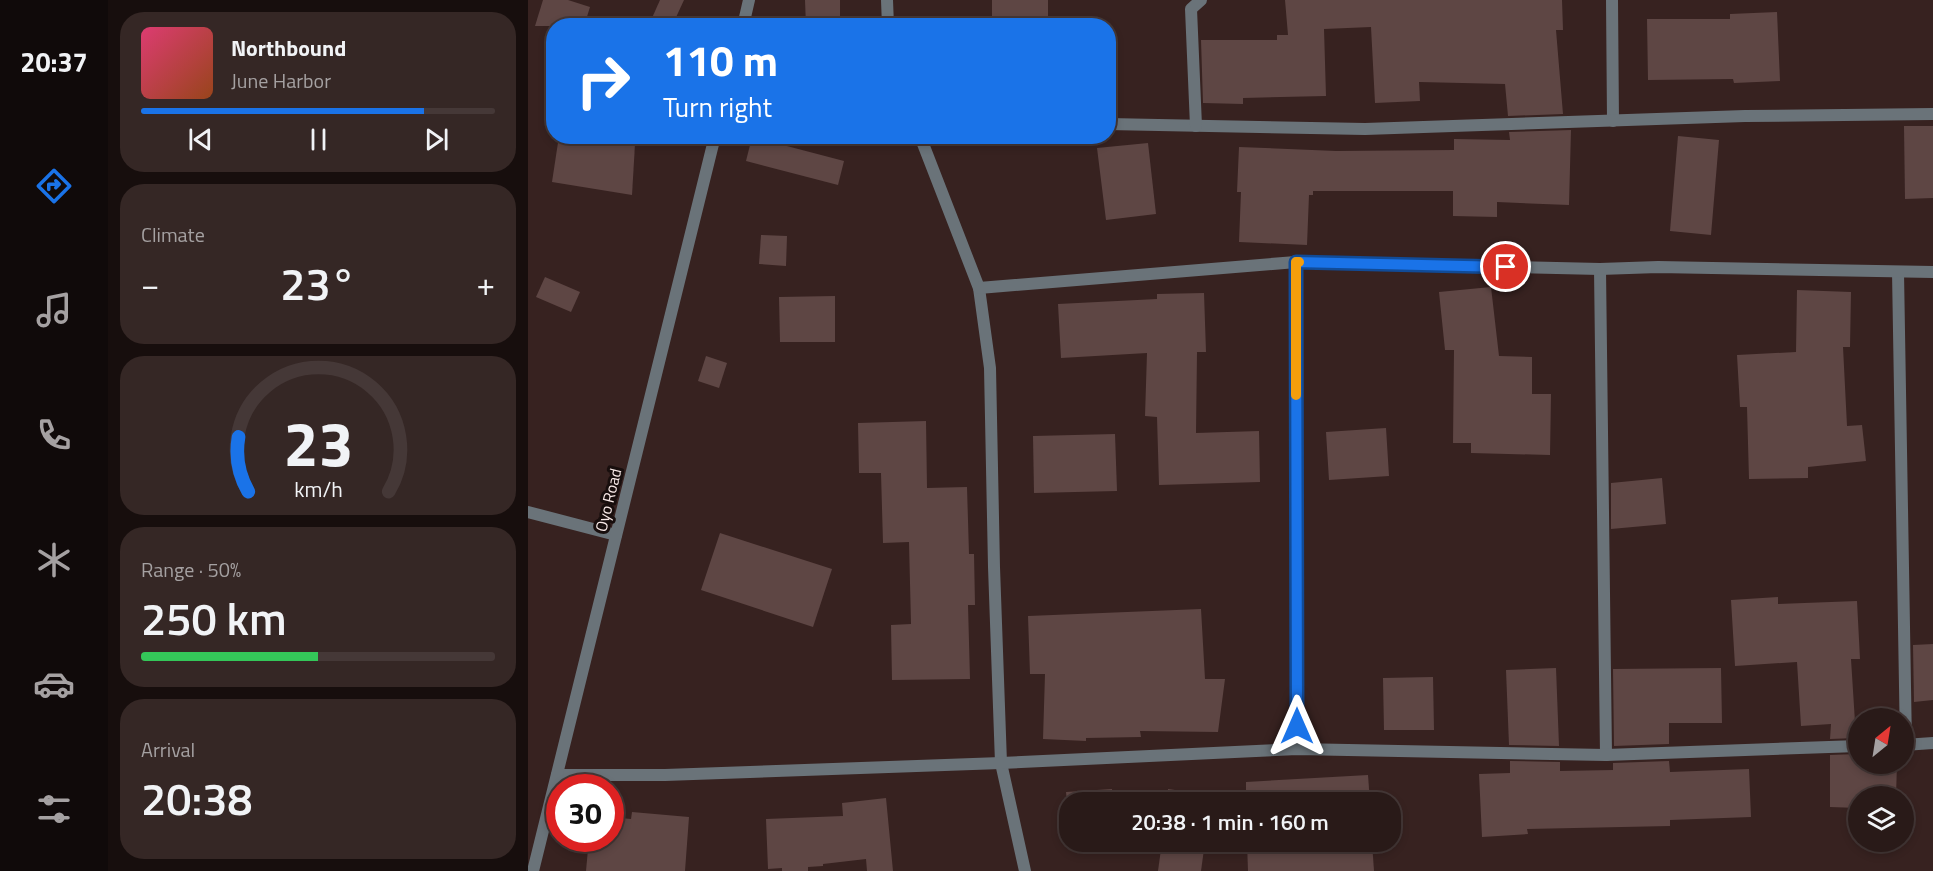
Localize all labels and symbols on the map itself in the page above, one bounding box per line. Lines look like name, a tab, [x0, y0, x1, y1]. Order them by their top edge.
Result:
pin	[1480, 241, 1531, 292]
street label: Oyo Road	[589, 466, 627, 534]
position arrow	[1265, 694, 1329, 758]
north arrow	[1848, 708, 1914, 774]
speed limit sign: 30	[546, 774, 624, 852]

